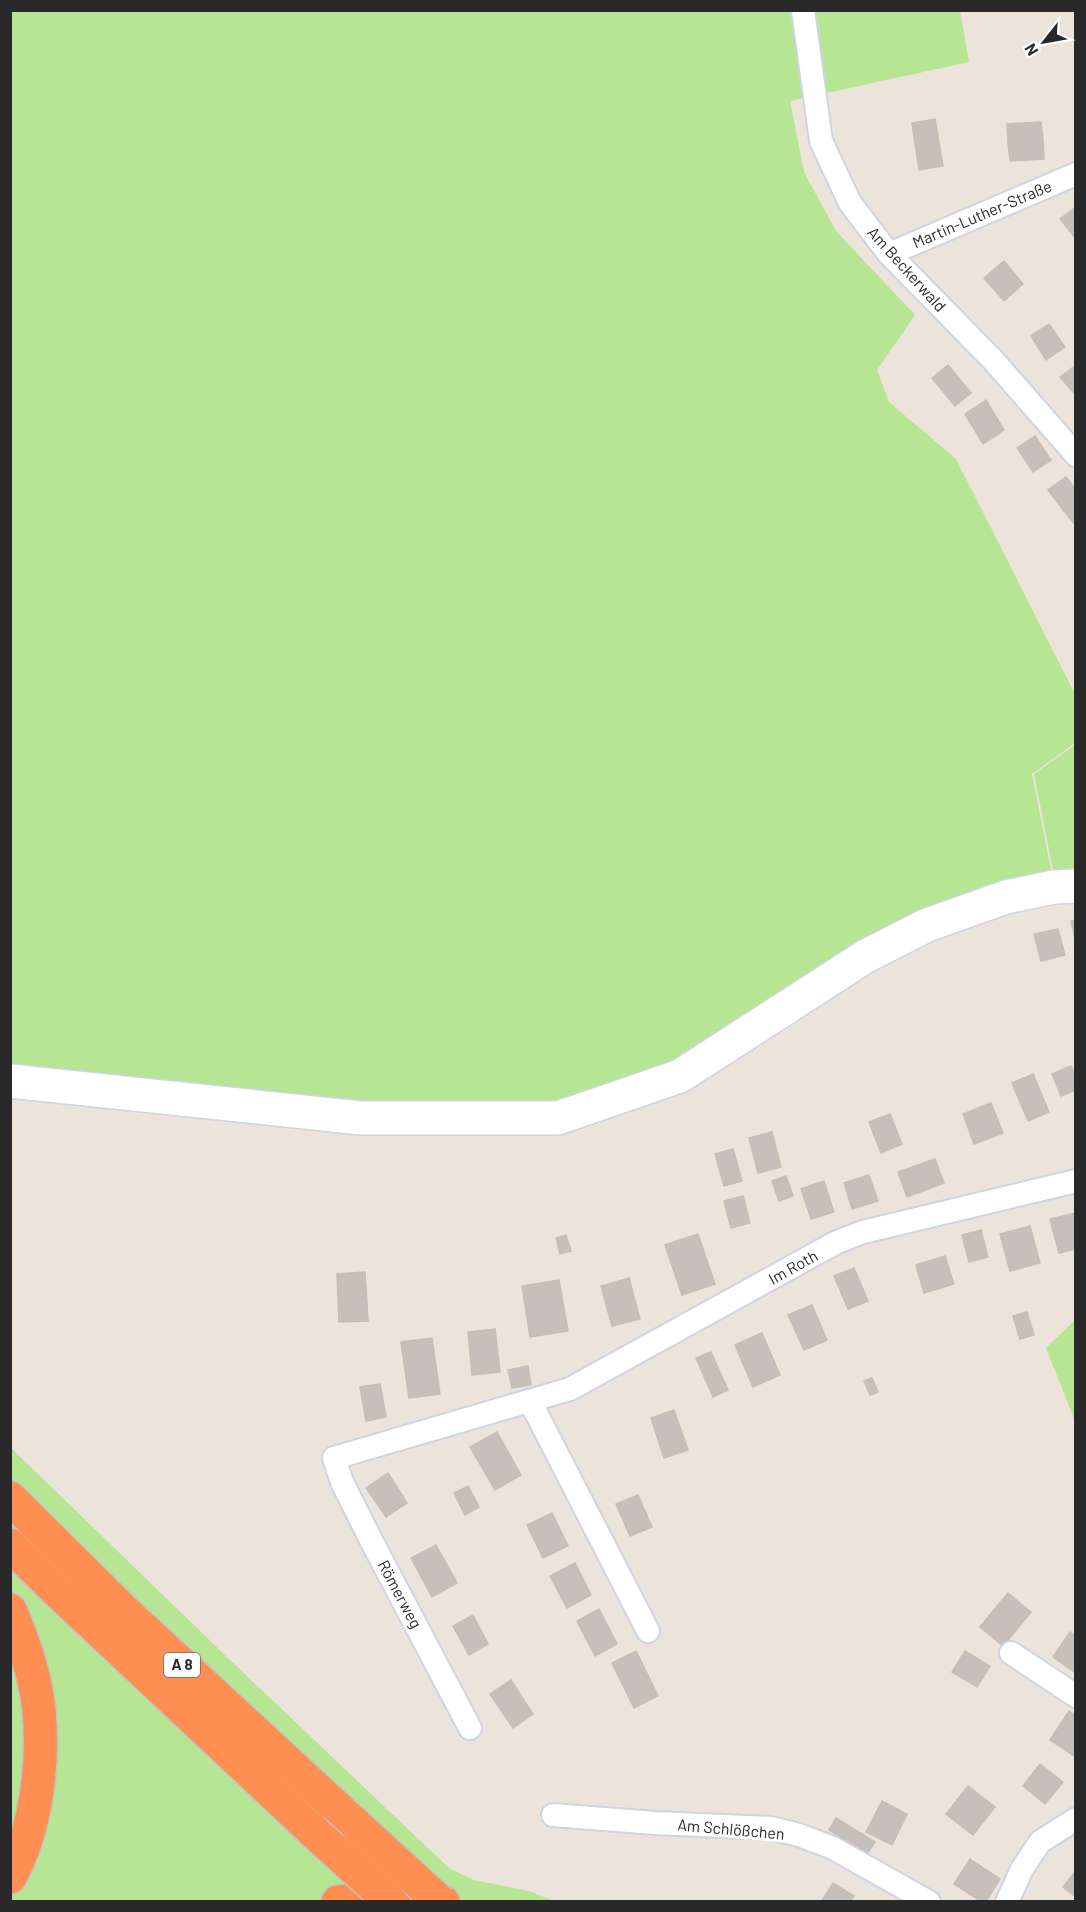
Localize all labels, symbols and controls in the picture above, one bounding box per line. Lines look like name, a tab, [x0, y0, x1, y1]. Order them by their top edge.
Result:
north arrow	[1014, 12, 1074, 72]
text: N	[1020, 41, 1042, 59]
street label: Martin-Luther-Straße	[909, 176, 1054, 252]
street label: Am Beckerwald	[864, 222, 950, 315]
street label: Im Roth	[765, 1245, 821, 1288]
street label: Römerweg	[375, 1556, 426, 1631]
road number: A 8	[164, 1653, 200, 1677]
street label: Am Schlößchen	[677, 1814, 785, 1843]

